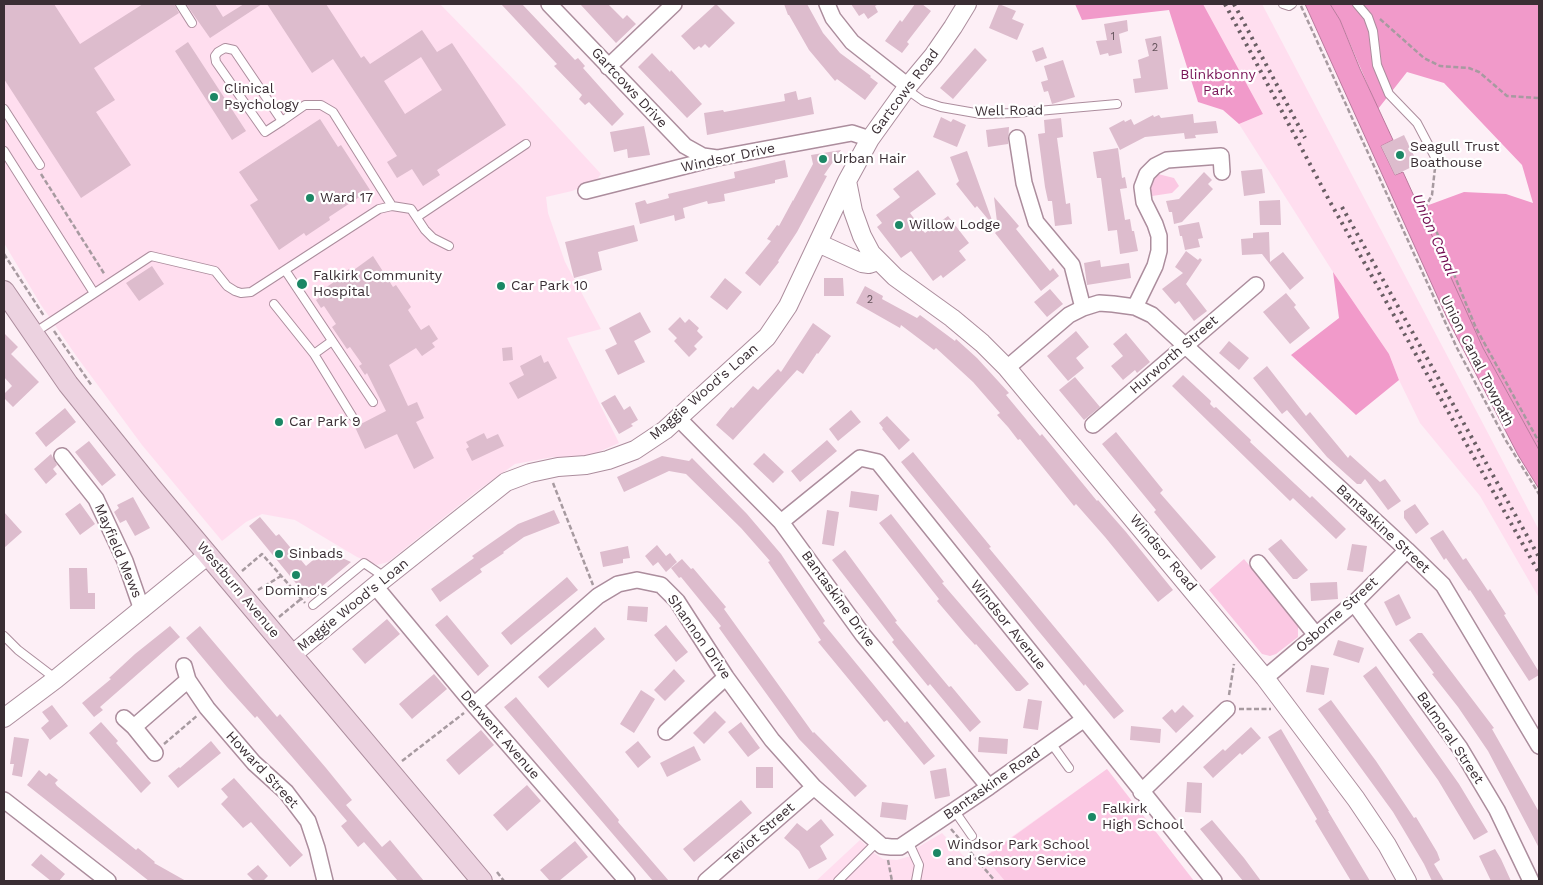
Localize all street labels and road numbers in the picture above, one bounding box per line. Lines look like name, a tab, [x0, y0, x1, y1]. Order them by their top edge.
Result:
street label: Gartcows Drive	[587, 44, 671, 132]
street label: Gartcows Road	[867, 46, 943, 138]
street label: Well Road	[975, 102, 1043, 120]
street label: Windsor Drive	[679, 140, 777, 176]
street label: Union Canal Towpath	[1437, 293, 1517, 429]
street label: Hurworth Street	[1127, 312, 1221, 398]
street label: Maggie Wood's Loan	[646, 340, 762, 444]
street label: Bantaskine Street	[1333, 481, 1433, 577]
street label: Mayfield Mews	[91, 501, 145, 601]
street label: Windsor Road	[1126, 511, 1200, 595]
street label: Westburn Avenue	[193, 538, 283, 642]
street label: Bantaskine Drive	[797, 548, 879, 650]
street label: Maggie Wood's Loan	[294, 555, 412, 655]
street label: Osborne Street	[1293, 574, 1381, 656]
street label: Windsor Avenue	[967, 577, 1049, 673]
street label: Shannon Drive	[664, 591, 734, 683]
street label: Derwent Avenue	[457, 687, 543, 783]
street label: Balmoral Street	[1413, 689, 1487, 787]
street label: Howard Street	[222, 728, 302, 812]
street label: Bantaskine Road	[940, 744, 1044, 824]
street label: Teviot Street	[722, 799, 798, 869]

